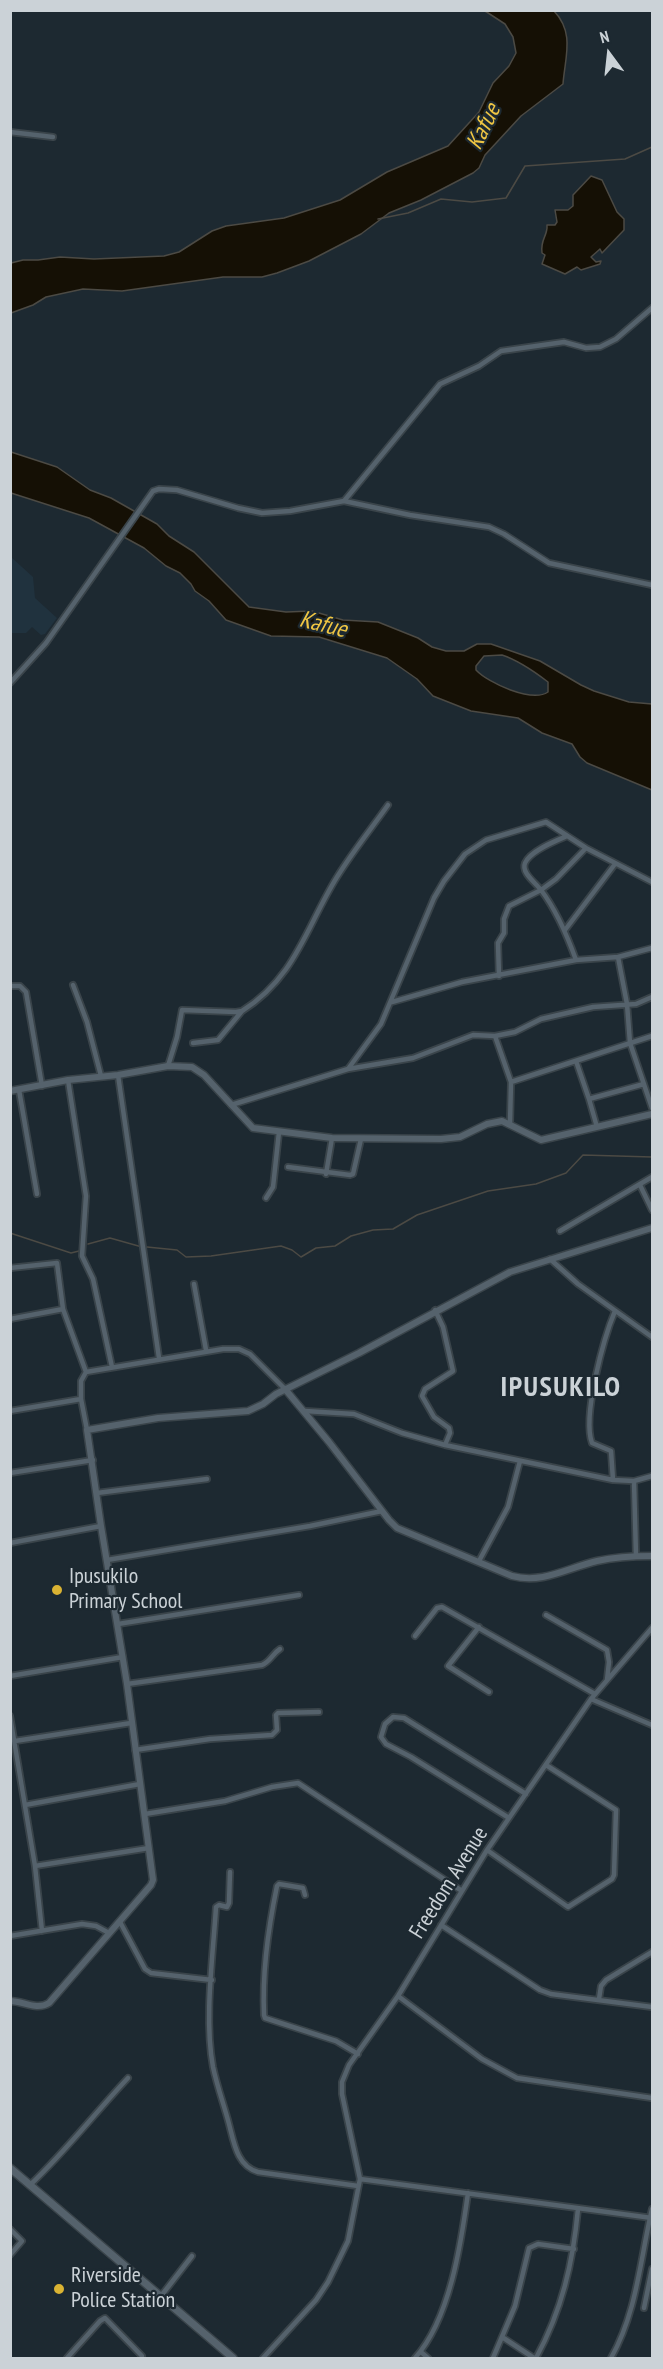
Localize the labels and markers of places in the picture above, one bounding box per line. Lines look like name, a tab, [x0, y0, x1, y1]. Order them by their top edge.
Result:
place label: Ipusukilo Primary School	[69, 1564, 182, 1616]
marker: Ipusukilo Primary School	[50, 1583, 64, 1597]
place label: Riverside Police Station	[71, 2263, 175, 2314]
marker: Riverside Police Station	[52, 2282, 66, 2296]

